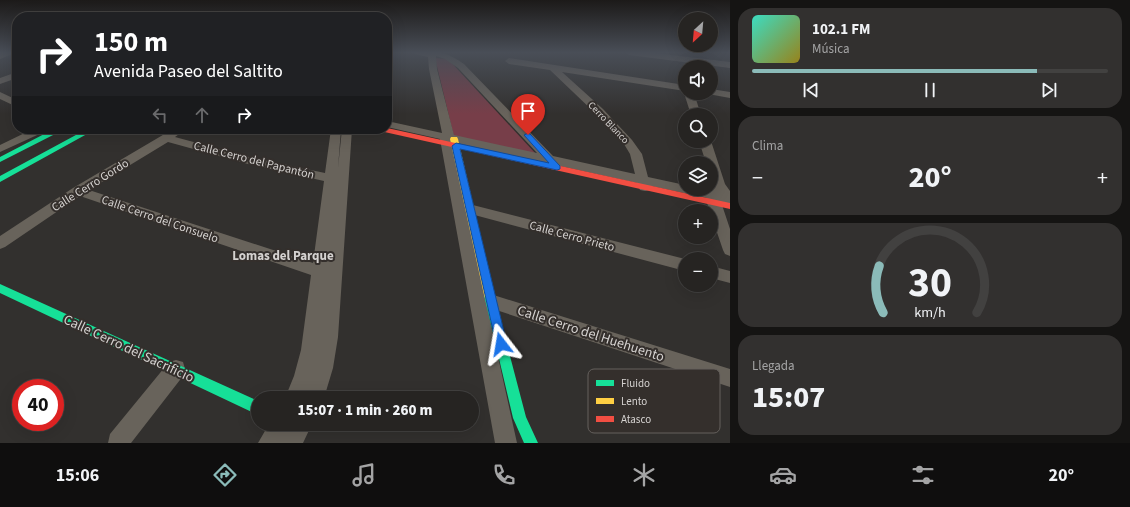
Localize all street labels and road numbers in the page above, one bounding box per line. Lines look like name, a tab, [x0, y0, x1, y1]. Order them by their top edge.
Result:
street label: Cerro Blanco	[585, 99, 632, 147]
street label: Calle Cerro del Papantón	[192, 137, 316, 184]
street label: Calle Cerro Gordo	[48, 155, 132, 216]
street label: Calle Cerro del Consuelo	[99, 192, 220, 247]
street label: Calle Cerro Prieto	[527, 217, 616, 256]
street label: Calle Cerro del Huehuento	[515, 301, 667, 367]
street label: Calle Cerro del Sacrificio	[60, 310, 197, 388]

